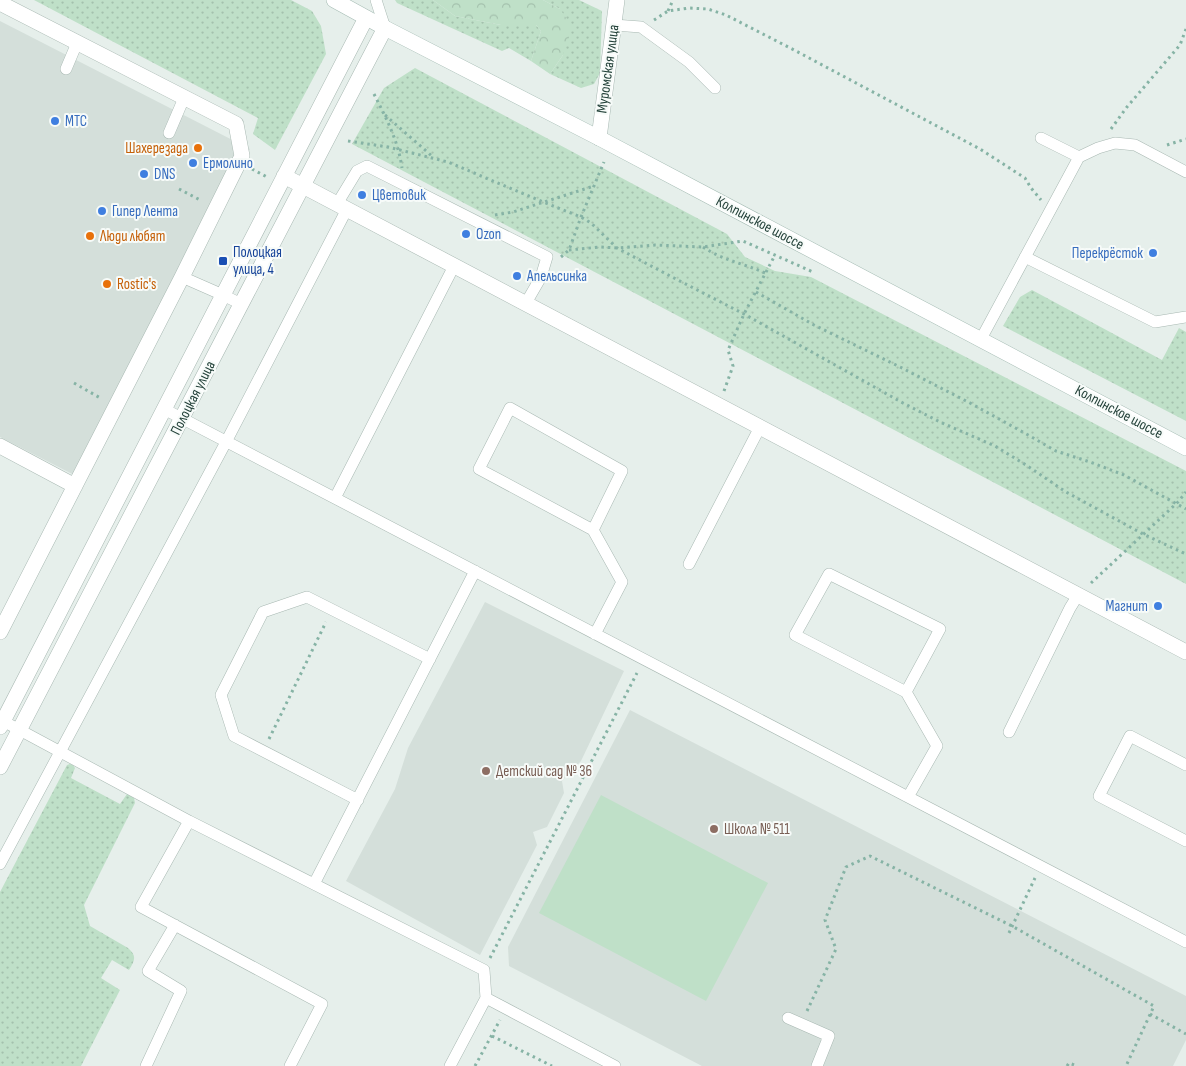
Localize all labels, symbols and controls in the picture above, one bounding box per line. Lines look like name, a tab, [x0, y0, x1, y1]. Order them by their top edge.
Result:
street label: Муромская улица	[592, 23, 624, 115]
place label: МТС	[65, 112, 87, 131]
marker: МТС	[49, 115, 61, 127]
place label: Шахерезада	[125, 139, 188, 158]
marker: Шахерезада	[192, 142, 204, 154]
place label: Ермолино	[203, 154, 253, 173]
marker: Ермолино	[187, 157, 199, 169]
place label: DNS	[154, 165, 175, 184]
marker: DNS	[138, 168, 150, 180]
place label: Цветовик	[372, 186, 426, 205]
marker: Цветовик	[356, 189, 368, 201]
street label: Колпинское шоссе	[713, 192, 807, 254]
place label: Гипер Лента	[112, 202, 178, 221]
marker: Гипер Лента	[96, 205, 108, 217]
place label: Ozon	[476, 225, 501, 244]
place label: Люди любят	[99, 227, 165, 246]
marker: Ozon	[460, 228, 472, 240]
marker: Люди любят	[84, 230, 96, 242]
place label: Полоцкая улица, 4	[233, 243, 282, 279]
place label: Перекрёсток	[1072, 244, 1143, 263]
marker: Перекрёсток	[1147, 247, 1159, 259]
marker: Полоцкая улица, 4	[217, 255, 229, 267]
place label: Апельсинка	[526, 267, 587, 286]
marker: Апельсинка	[511, 270, 523, 282]
place label: Rostic's	[117, 275, 156, 294]
marker: Rostic's	[101, 278, 113, 290]
street label: Полоцкая улица	[166, 358, 220, 438]
street label: Колпинское шоссе	[1072, 381, 1166, 443]
place label: Магнит	[1106, 597, 1148, 616]
marker: Магнит	[1152, 600, 1164, 612]
place label: Детский сад № 36	[496, 762, 592, 781]
marker: Детский сад № 36	[480, 765, 492, 777]
place label: Школа № 511	[724, 820, 791, 839]
marker: Школа № 511	[708, 823, 720, 835]

